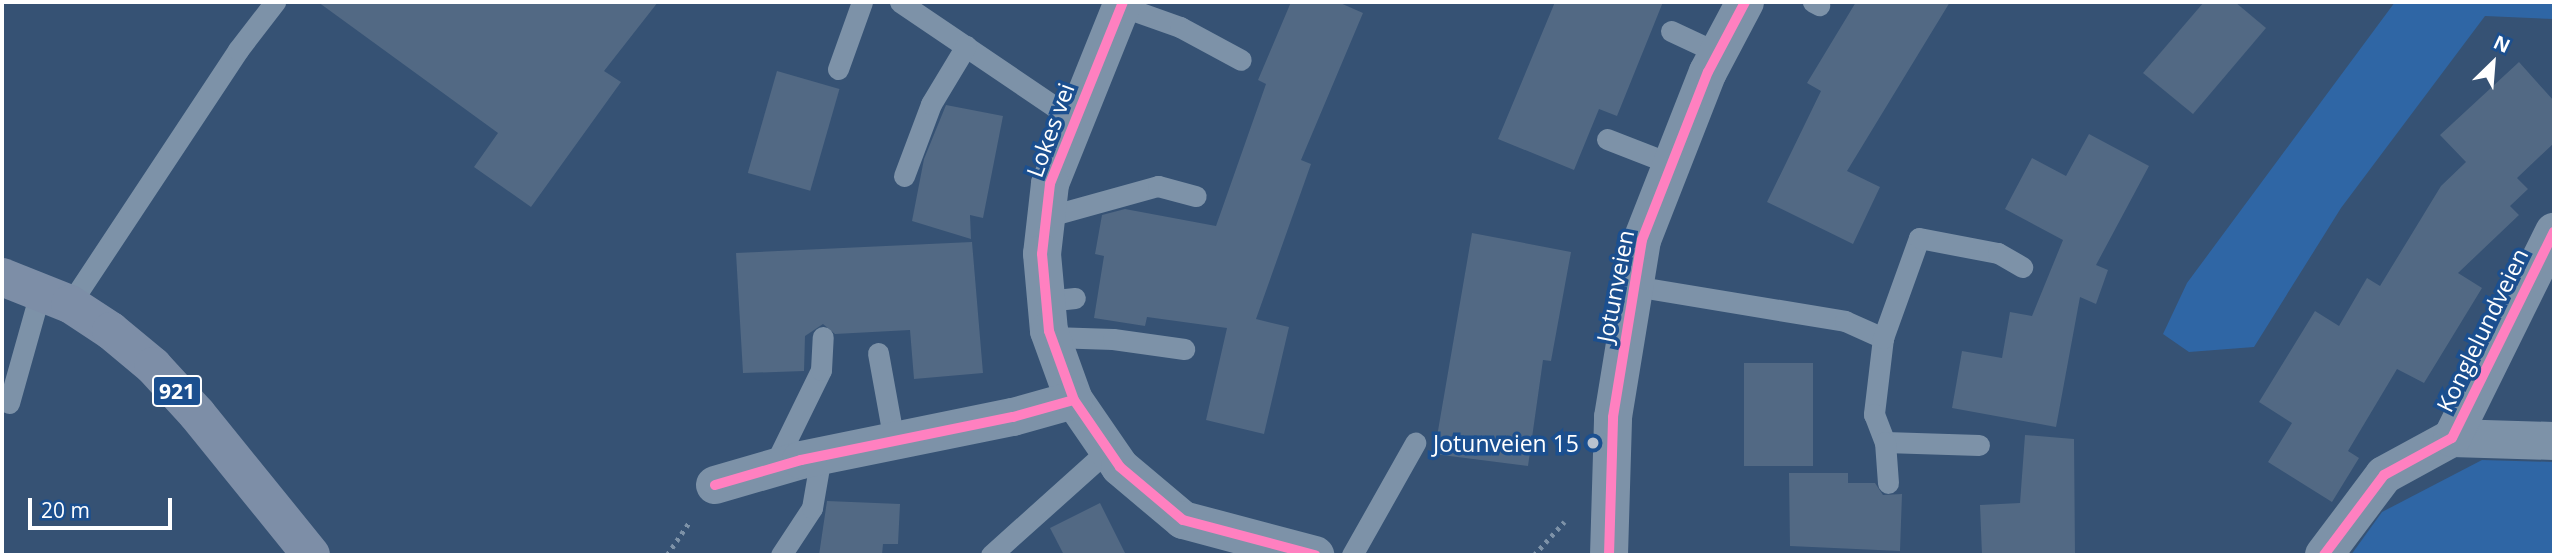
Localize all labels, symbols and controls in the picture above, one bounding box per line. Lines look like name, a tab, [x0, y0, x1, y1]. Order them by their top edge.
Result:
north arrow	[2458, 28, 2528, 98]
text: N	[2489, 29, 2514, 59]
street label: Lokes vei	[1020, 79, 1080, 181]
street label: Jotunveien	[1591, 228, 1639, 344]
street label: Konglelundveien	[2430, 244, 2534, 416]
road number: 921	[151, 374, 203, 408]
place label: Jotunveien 15	[1433, 429, 1579, 457]
marker: Jotunveien 15	[1585, 435, 1601, 451]
scale bar	[32, 484, 175, 528]
text: 20 m	[41, 496, 90, 524]

